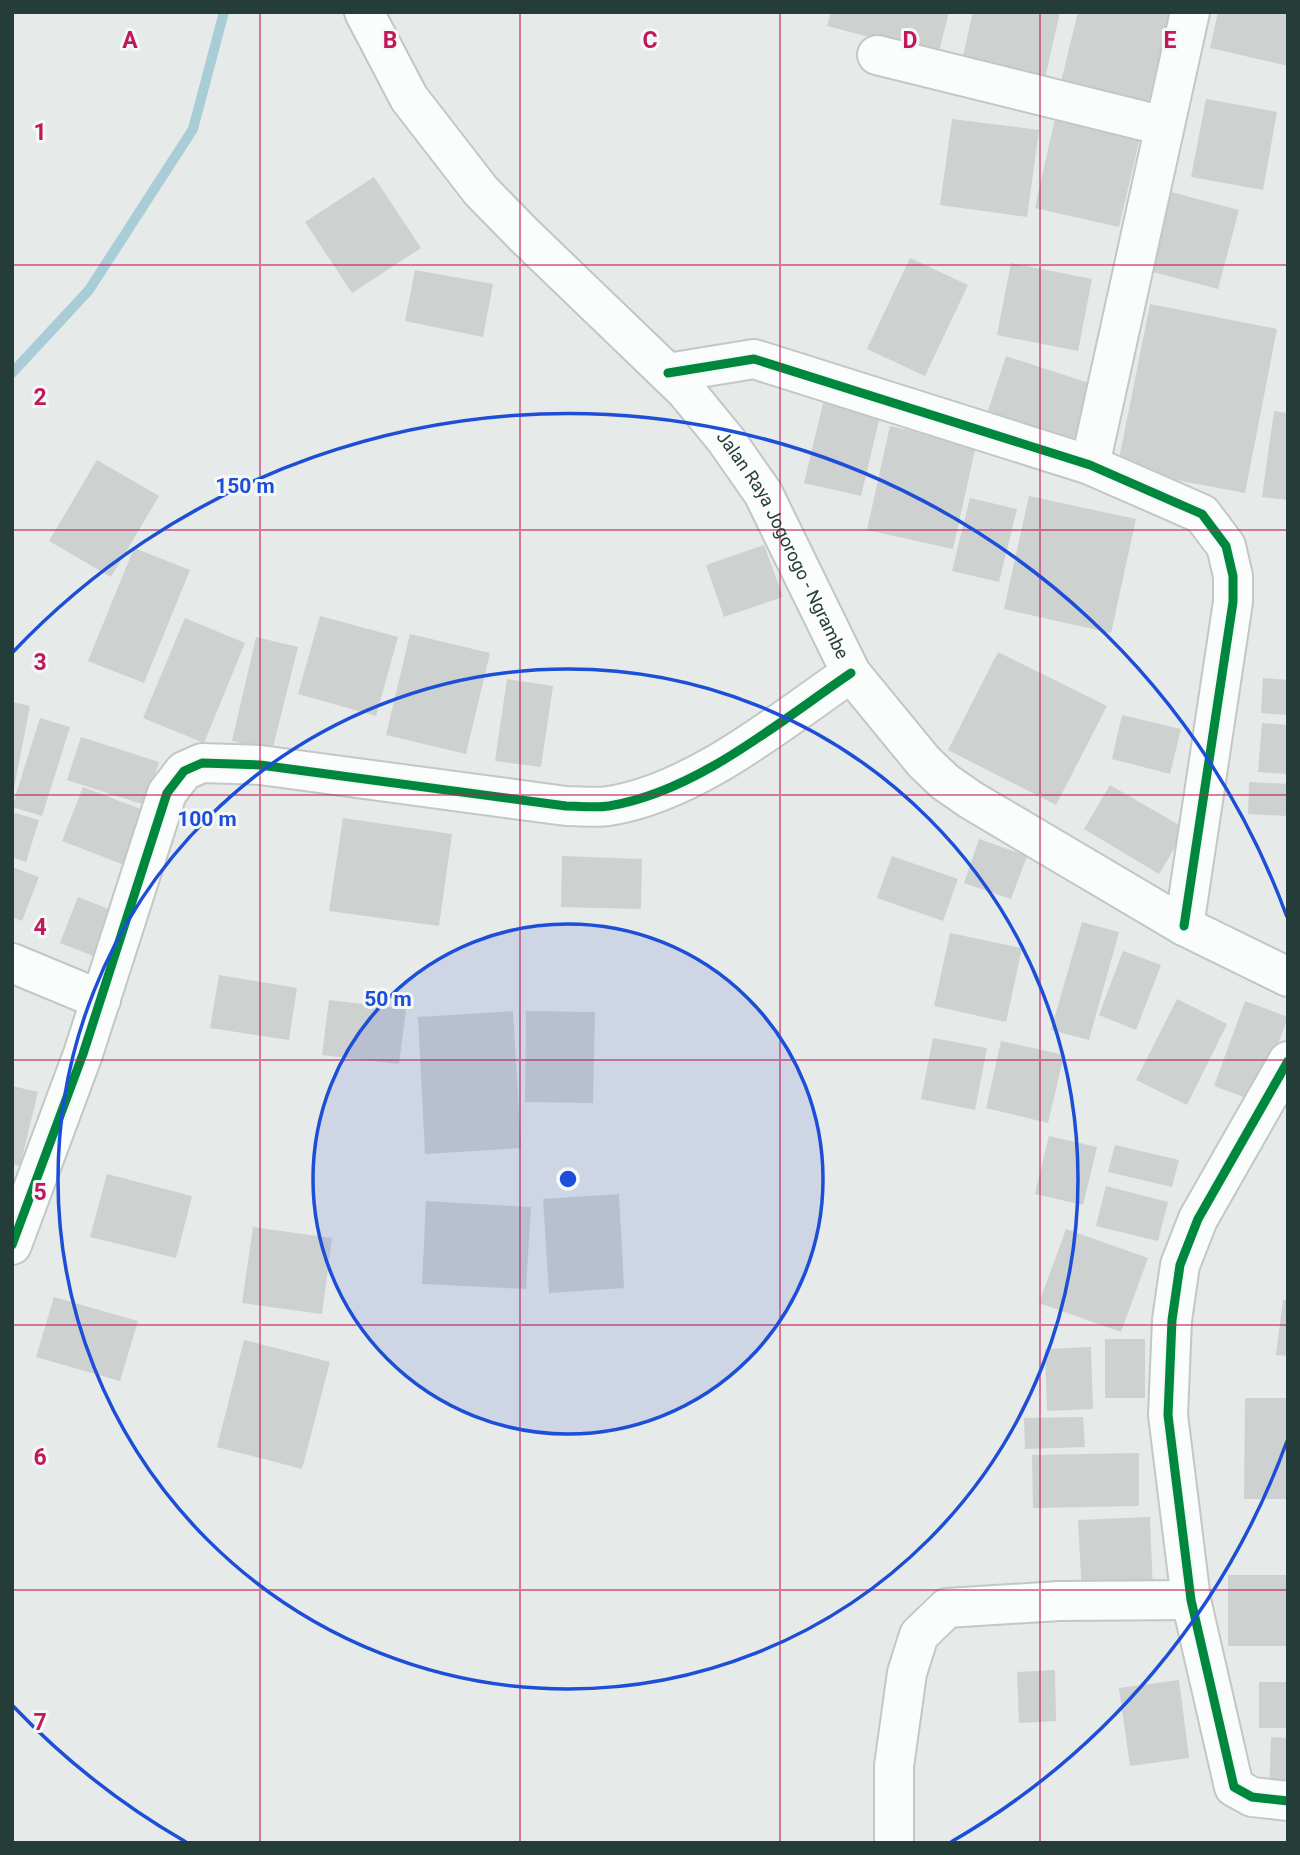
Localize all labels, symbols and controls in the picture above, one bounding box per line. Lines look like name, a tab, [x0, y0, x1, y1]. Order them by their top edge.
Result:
text: A	[122, 27, 138, 54]
text: B	[383, 27, 397, 54]
text: C	[642, 27, 658, 54]
text: D	[903, 27, 917, 54]
text: E	[1164, 27, 1177, 54]
text: 1	[33, 119, 47, 146]
text: 2	[33, 384, 47, 411]
street label: Jalan Raya Jogorogo - Ngrambe	[713, 426, 853, 662]
text: 150 m	[215, 474, 275, 498]
text: 3	[33, 649, 47, 676]
text: 100 m	[177, 807, 237, 831]
text: 4	[33, 914, 47, 941]
text: 50 m	[364, 987, 412, 1011]
centre of rings	[556, 1167, 580, 1191]
text: 5	[33, 1179, 47, 1206]
text: 6	[33, 1444, 47, 1471]
text: 7	[33, 1709, 47, 1736]

